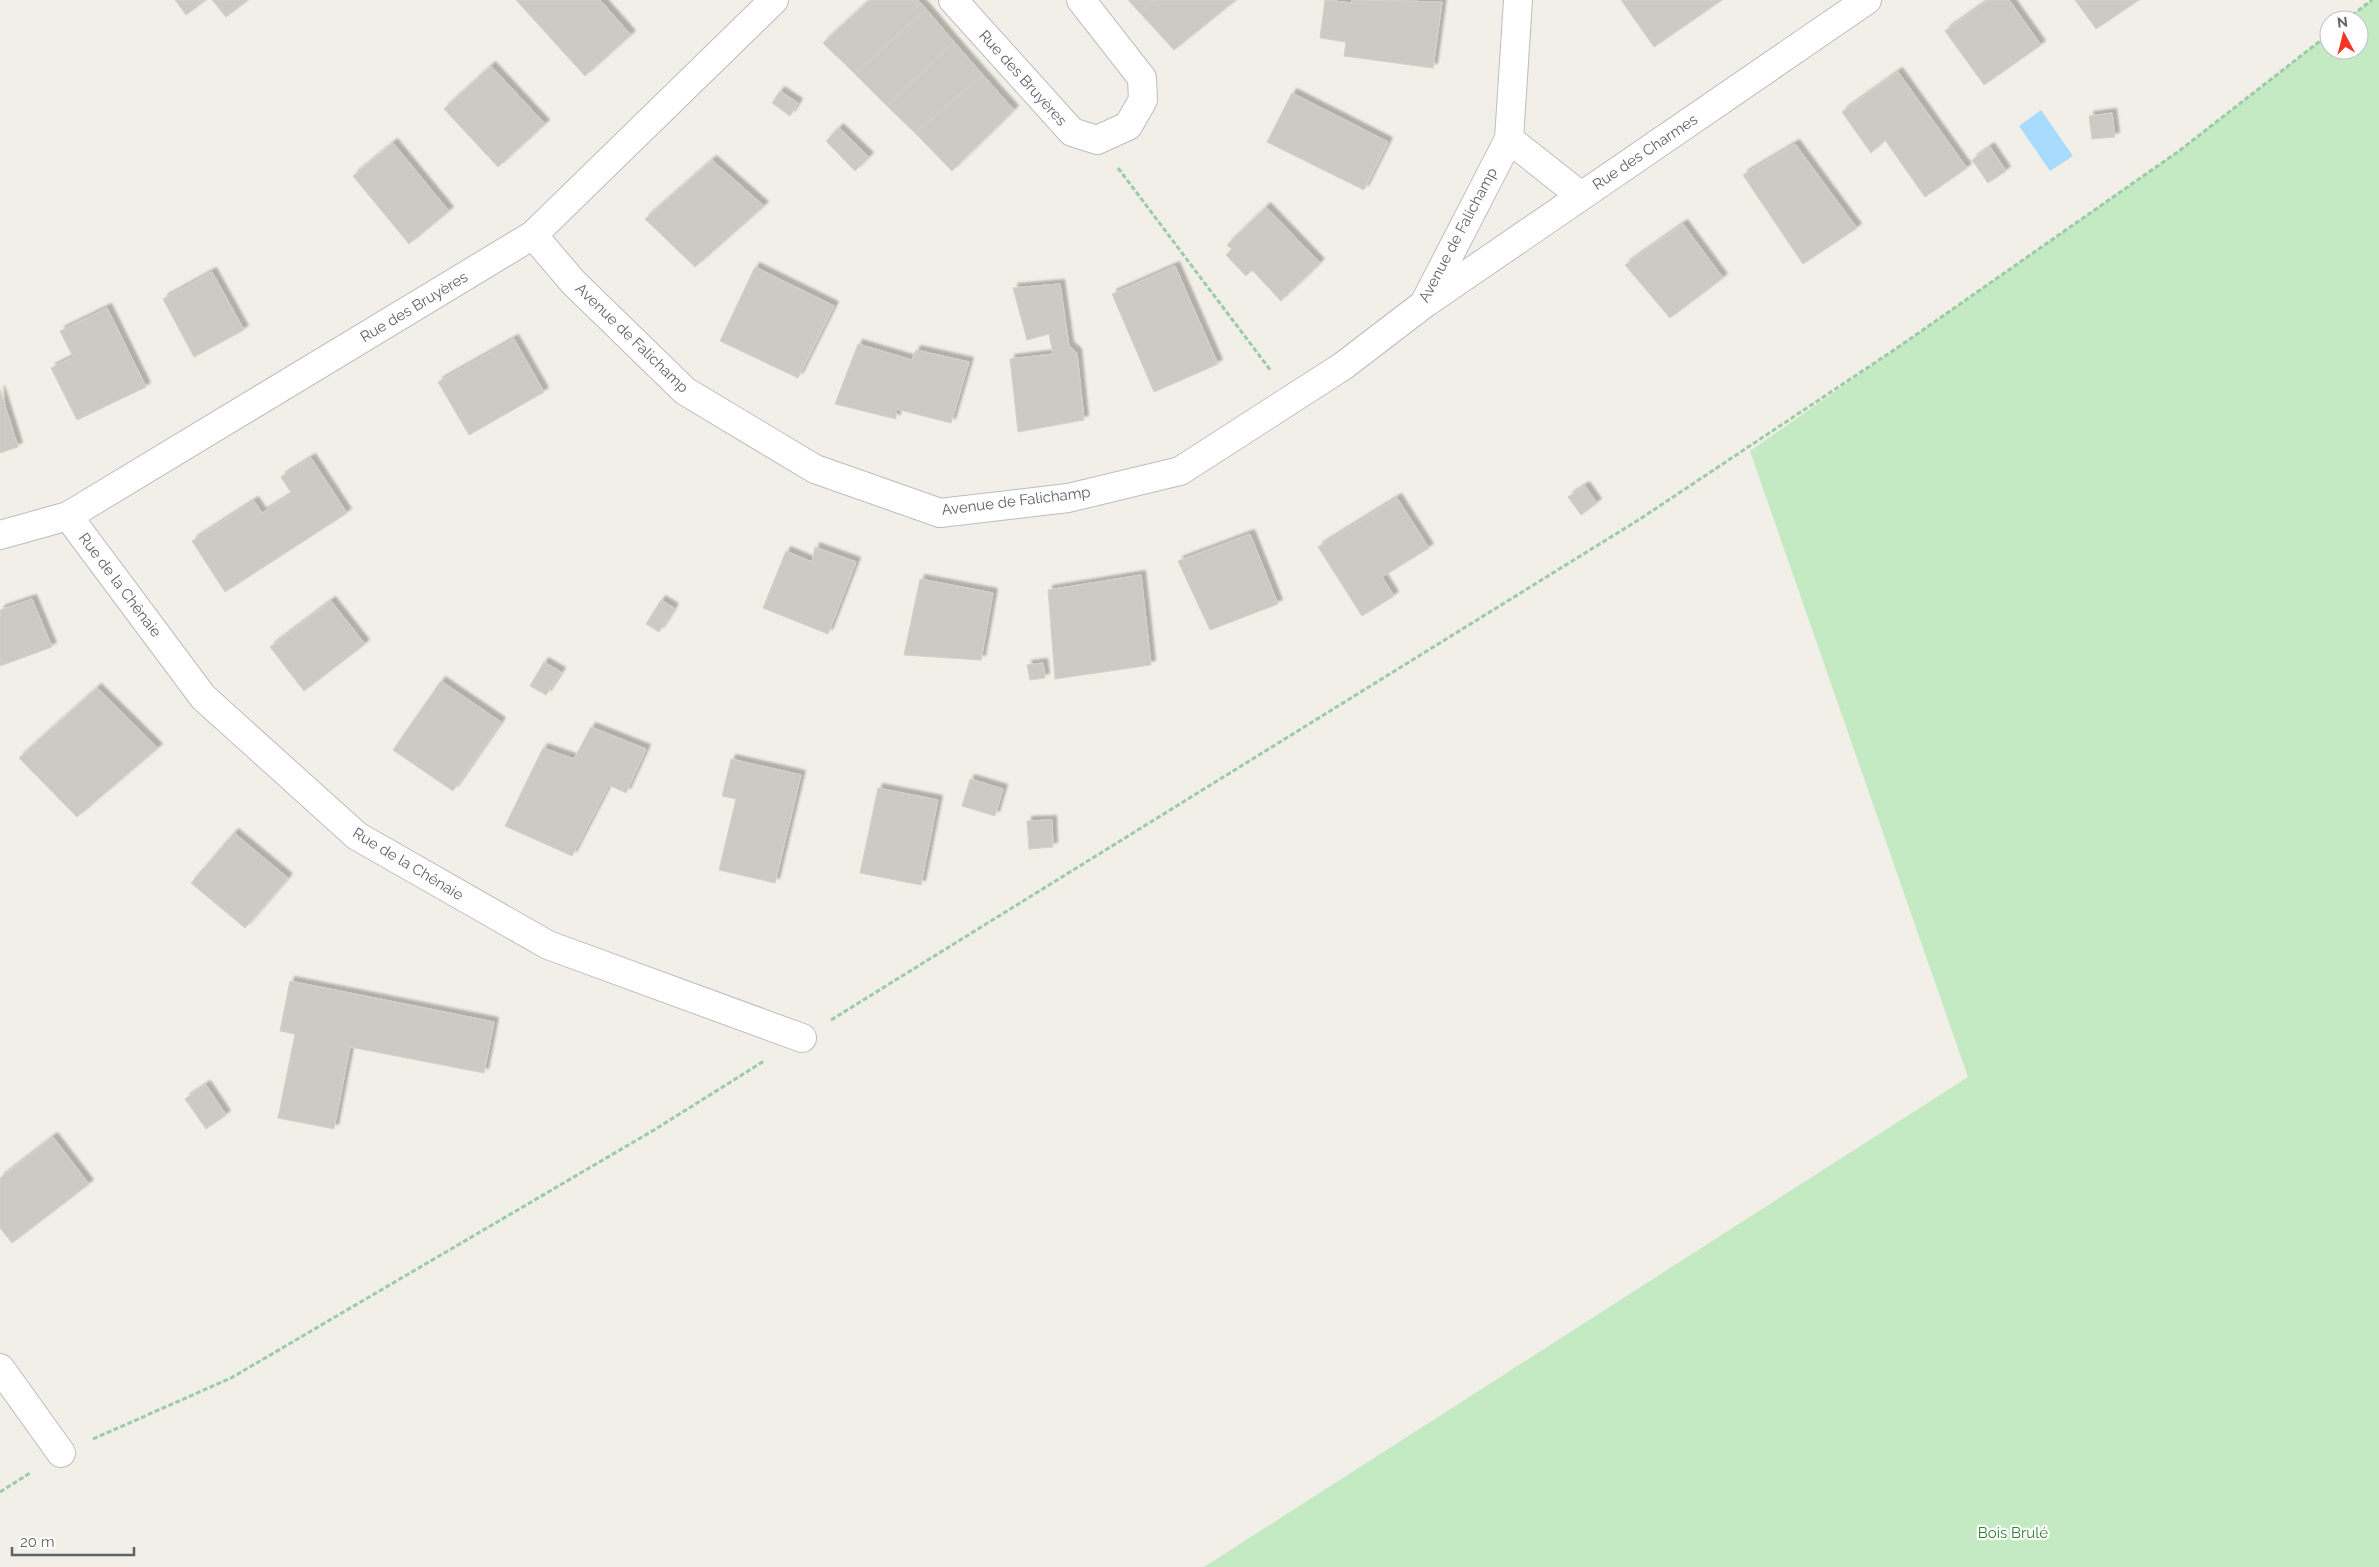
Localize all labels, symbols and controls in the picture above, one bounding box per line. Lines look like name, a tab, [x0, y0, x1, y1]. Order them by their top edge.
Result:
north arrow	[2319, 10, 2369, 60]
text: N	[2336, 14, 2349, 31]
street label: Rue des Bruyères	[975, 27, 1071, 129]
street label: Rue des Charmes	[1589, 110, 1701, 194]
street label: Avenue de Falichamp	[1415, 165, 1501, 305]
street label: Rue des Bruyères	[357, 268, 471, 346]
street label: Avenue de Falichamp	[572, 279, 692, 397]
street label: Avenue de Falichamp	[940, 483, 1092, 519]
street label: Rue de la Chênaie	[75, 529, 165, 641]
street label: Rue de la Chênaie	[349, 824, 467, 904]
scale bar	[12, 1524, 135, 1556]
park label: Bois Brulé	[1978, 1524, 2048, 1542]
text: 20 m	[20, 1533, 55, 1551]

